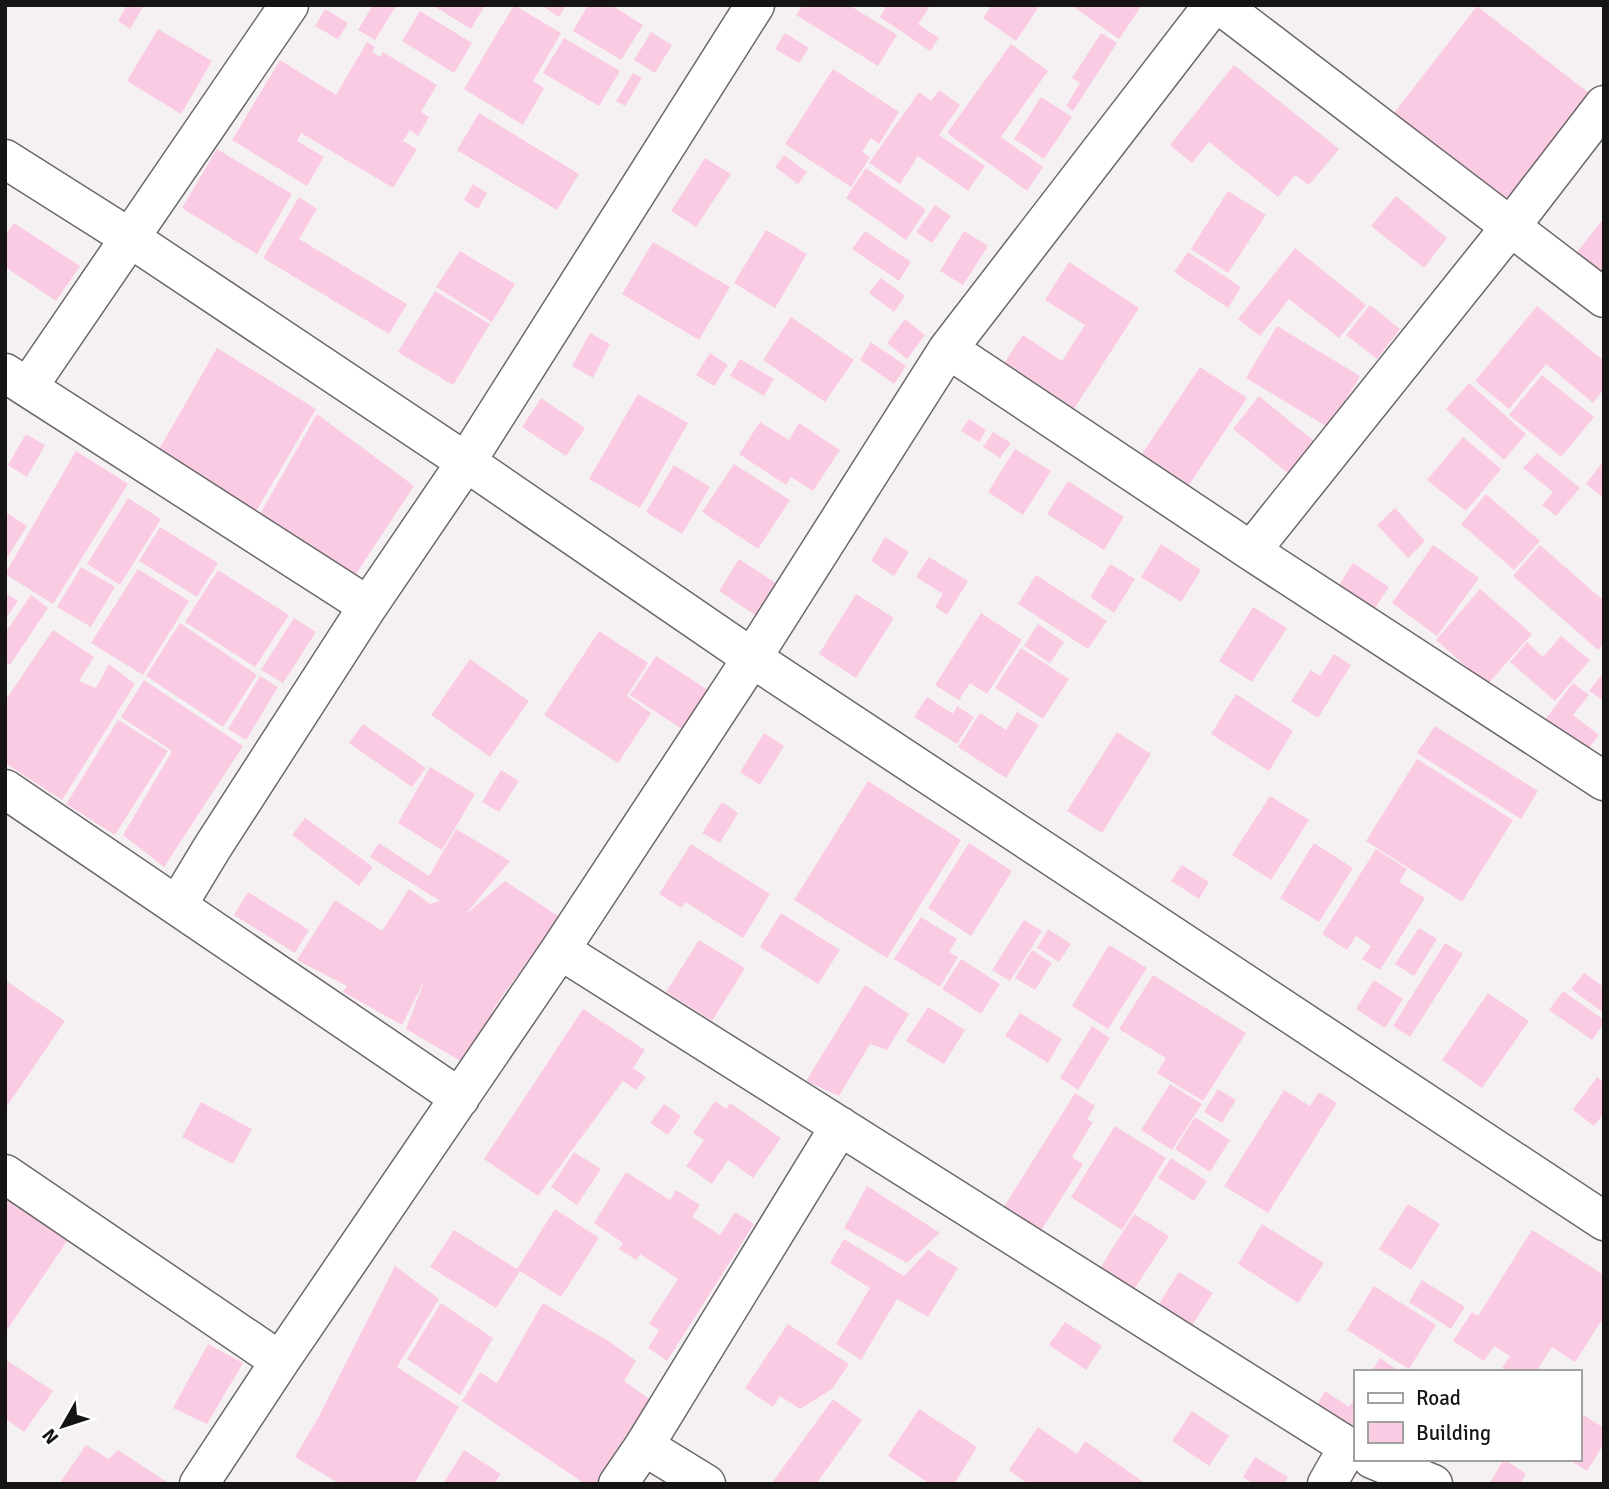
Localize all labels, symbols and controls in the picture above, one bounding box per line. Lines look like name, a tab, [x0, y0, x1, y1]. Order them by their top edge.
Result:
legend	[1354, 1370, 1581, 1461]
text: Road	[1416, 1385, 1461, 1411]
north arrow	[28, 1391, 98, 1461]
text: Building	[1416, 1420, 1491, 1446]
text: N	[37, 1423, 64, 1449]

